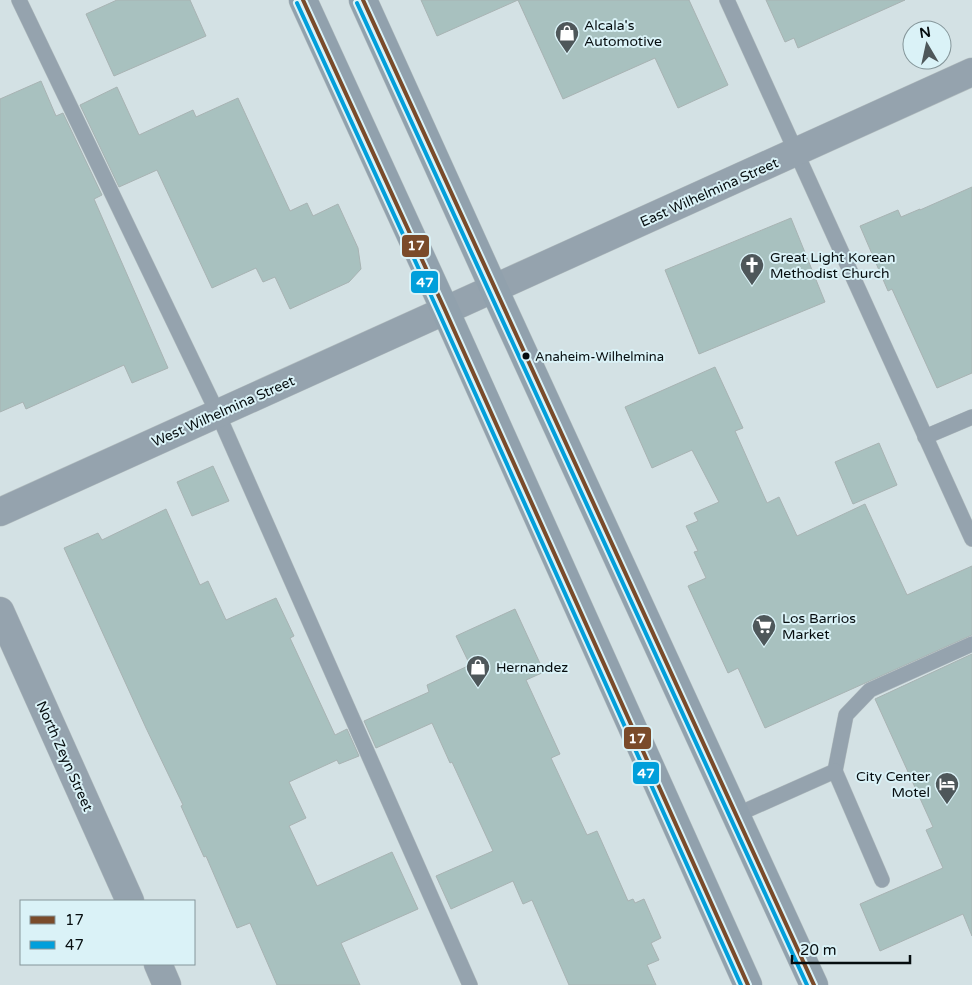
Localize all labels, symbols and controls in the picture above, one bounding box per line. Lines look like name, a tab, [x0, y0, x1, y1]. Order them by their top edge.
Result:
place label: Alcala's Automotive	[584, 17, 662, 50]
shop icon: Alcala's Automotive	[554, 20, 580, 54]
north arrow	[902, 20, 952, 70]
text: N	[918, 23, 932, 42]
street label: East Wilhelmina Street	[637, 154, 782, 231]
line badge: 17	[401, 234, 430, 258]
text: 17	[407, 237, 425, 254]
place label: Great Light Korean Methodist Church	[770, 249, 895, 282]
church icon: Great Light Korean Methodist Church	[739, 252, 765, 286]
line badge: 47	[410, 270, 439, 294]
text: 47	[416, 274, 434, 291]
place label: Anaheim-Wilhelmina	[535, 349, 664, 365]
marker: Anaheim-Wilhelmina	[521, 351, 531, 361]
street label: West Wilhelmina Street	[149, 372, 298, 451]
place label: Los Barrios Market	[782, 610, 856, 643]
supermarket icon: Los Barrios Market	[751, 613, 777, 647]
shop icon: Hernandez	[465, 654, 491, 688]
place label: Hernandez	[496, 659, 568, 676]
street label: North Zeyn Street	[33, 698, 97, 815]
line badge: 17	[623, 726, 652, 750]
text: 17	[628, 730, 646, 747]
line badge: 47	[632, 761, 660, 785]
text: 47	[637, 765, 655, 782]
place label: City Center Motel	[856, 768, 931, 801]
hotel icon: City Center Motel	[934, 771, 960, 805]
legend	[20, 900, 195, 965]
text: 17	[65, 911, 84, 929]
scale bar	[792, 932, 910, 964]
text: 47	[65, 936, 84, 954]
text: 20 m	[800, 941, 837, 959]

